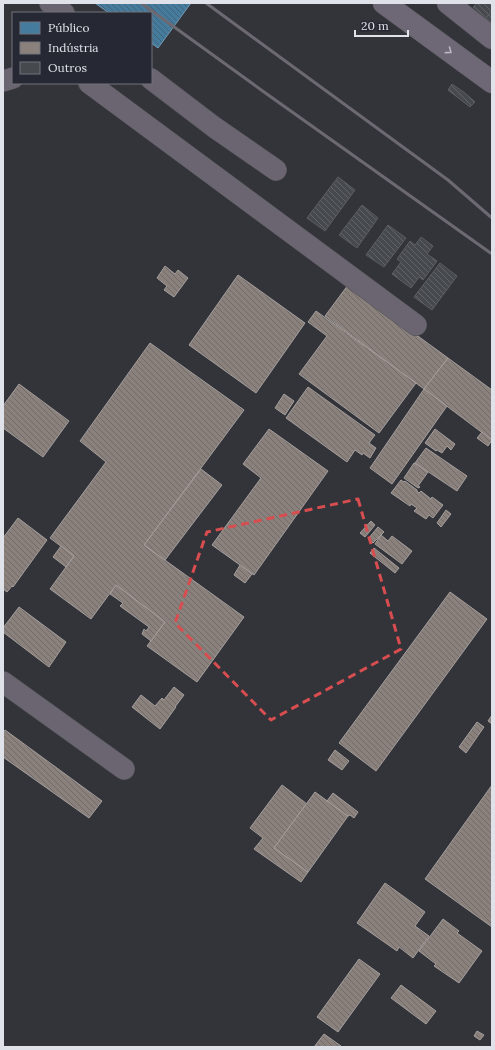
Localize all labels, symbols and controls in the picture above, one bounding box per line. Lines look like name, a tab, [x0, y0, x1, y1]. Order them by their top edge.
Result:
legend	[12, 12, 152, 84]
scale bar	[355, 12, 408, 38]
text: 20 m	[361, 18, 389, 33]
text: Público	[48, 20, 89, 35]
text: Indústria	[48, 40, 99, 55]
one-way arrow	[445, 46, 452, 53]
text: Outros	[48, 60, 87, 75]

